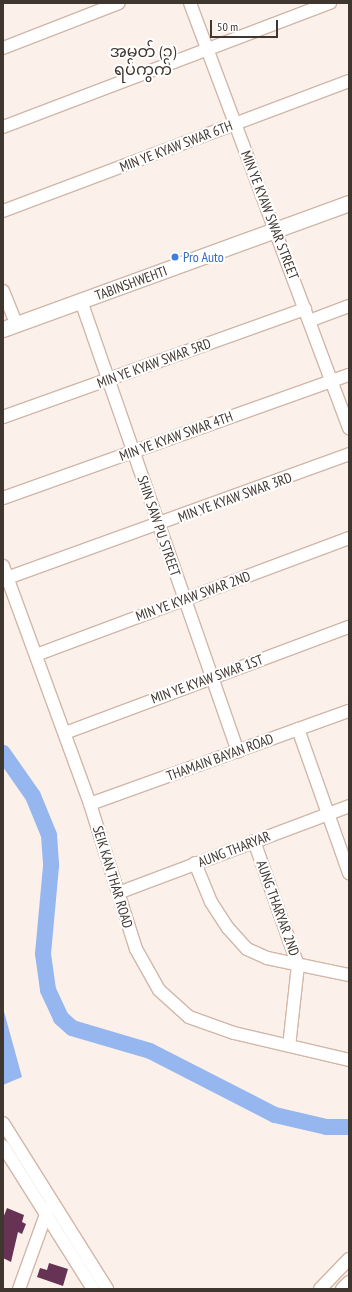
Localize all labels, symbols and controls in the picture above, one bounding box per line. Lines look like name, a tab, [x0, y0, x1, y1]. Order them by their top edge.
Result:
scale bar	[212, 12, 280, 38]
text: 50 m	[217, 19, 238, 34]
district label: အမှတ် (၃) ရပ်ကွက်	[110, 41, 176, 79]
street label: MIN YE KYAW SWAR 6TH	[117, 117, 235, 175]
street label: MIN YE KYAW SWAR STREET	[238, 148, 302, 282]
place label: Pro Auto	[183, 249, 224, 265]
marker: Pro Auto	[170, 252, 180, 262]
street label: TABINSHWEHTI	[93, 262, 169, 304]
street label: MIN YE KYAW SWAR 5RD	[94, 334, 214, 392]
street label: MIN YE KYAW SWAR 4TH	[117, 408, 235, 464]
street label: MIN YE KYAW SWAR 3RD	[175, 468, 295, 526]
street label: SHIN SAW PU STREET	[134, 473, 184, 579]
street label: MIN YE KYAW SWAR 2ND	[133, 567, 253, 625]
street label: MIN YE KYAW SWAR 1ST	[148, 651, 266, 707]
street label: THAMAIN BAYAN ROAD	[164, 730, 276, 784]
street label: SEIK KAN THAR ROAD	[89, 824, 137, 930]
street label: AUNG THARYAR	[195, 827, 273, 871]
street label: AUNG THARYAR 2ND	[253, 858, 303, 958]

